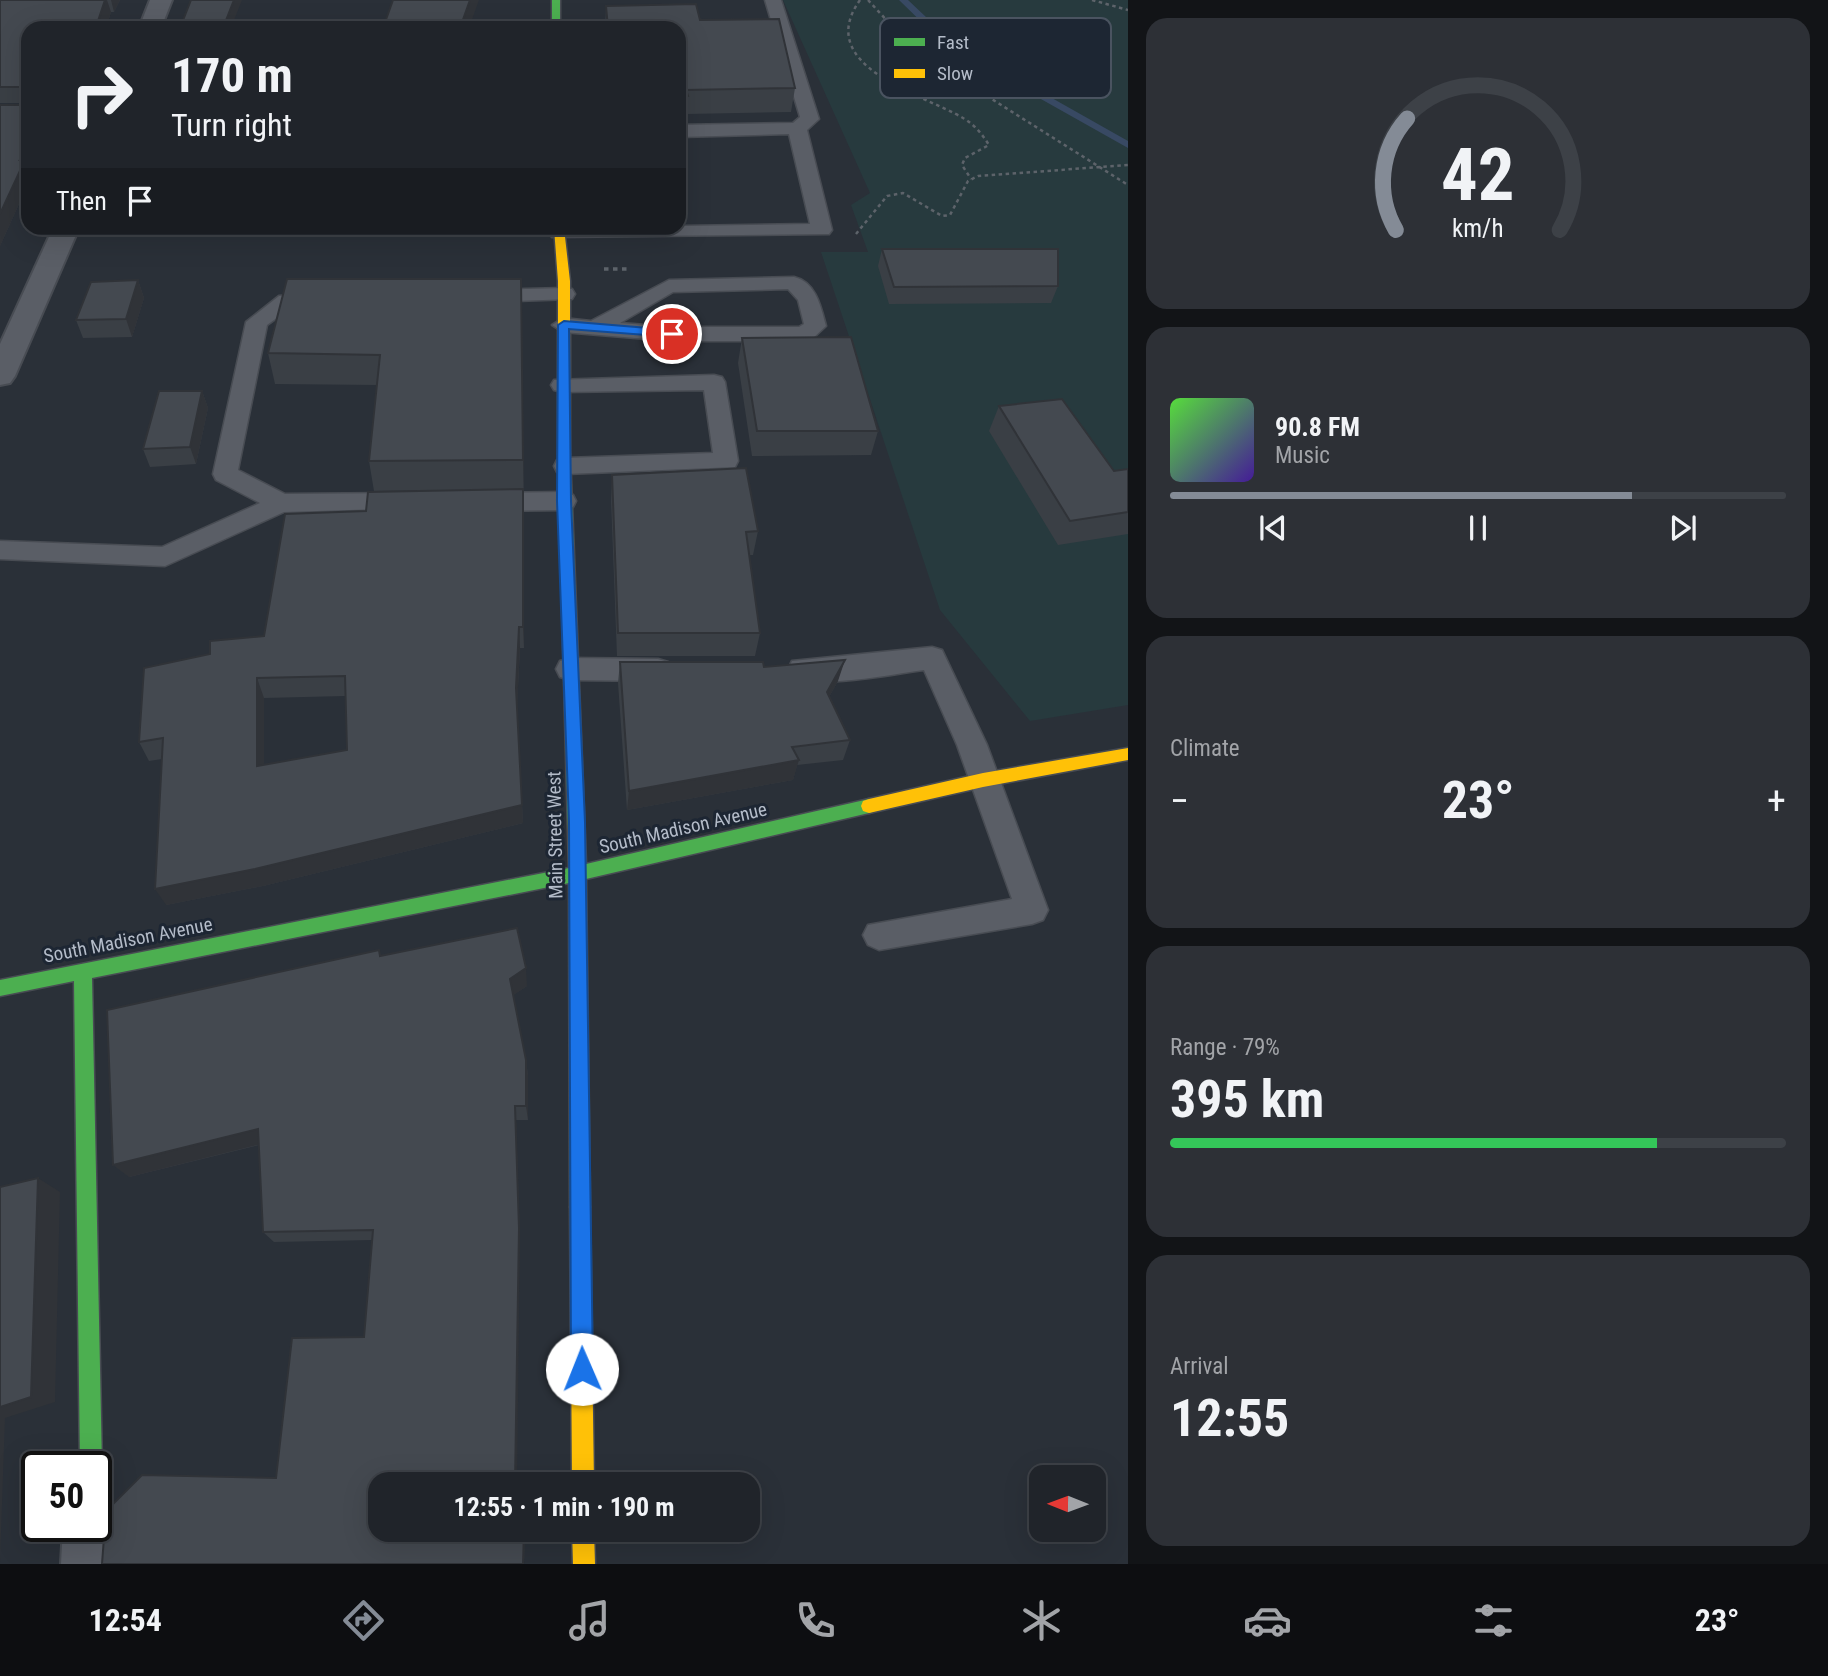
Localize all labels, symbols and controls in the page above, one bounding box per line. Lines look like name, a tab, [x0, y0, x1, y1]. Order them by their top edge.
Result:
legend	[880, 18, 1111, 98]
text: Fast	[937, 31, 969, 54]
text: 170 m	[171, 47, 293, 104]
icon: right	[56, 49, 147, 140]
text: Slow	[937, 62, 973, 85]
text: Turn right	[171, 106, 292, 144]
text: 42	[1441, 132, 1515, 218]
icon: arrive	[121, 182, 159, 220]
text: Then	[56, 186, 107, 216]
text: km/h	[1452, 213, 1504, 242]
pin	[642, 304, 702, 364]
icon: arrive	[653, 315, 691, 353]
text: 90.8 FM	[1275, 412, 1360, 442]
text: Music	[1275, 442, 1330, 469]
icon: previous	[1254, 509, 1292, 547]
icon: pause	[1459, 509, 1497, 547]
icon: next	[1664, 509, 1702, 547]
text: Climate	[1170, 735, 1240, 762]
text: 23°	[1442, 770, 1514, 831]
street label: Main Street West	[542, 771, 568, 899]
text: −	[1170, 779, 1189, 823]
text: +	[1767, 779, 1786, 823]
street label: South Madison Avenue	[597, 797, 769, 858]
street label: South Madison Avenue	[42, 912, 214, 968]
text: Range · 79%	[1170, 1034, 1280, 1061]
text: 395 km	[1170, 1069, 1324, 1130]
position arrow	[545, 1332, 619, 1406]
text: Arrival	[1170, 1353, 1229, 1380]
text: 12:55	[1170, 1388, 1289, 1449]
speed limit sign: 50	[21, 1451, 112, 1542]
north arrow	[1029, 1465, 1106, 1542]
map controls	[1029, 1465, 1106, 1542]
text: 12:55 · 1 min · 190 m	[454, 1492, 674, 1522]
icon: directions	[339, 1596, 388, 1645]
icon: music	[565, 1596, 614, 1645]
icon: phone	[791, 1596, 840, 1645]
icon: climate	[1017, 1596, 1066, 1645]
icon: car	[1243, 1596, 1292, 1645]
icon: filters	[1469, 1596, 1518, 1645]
text: 12:54	[88, 1601, 162, 1639]
text: 23°	[1695, 1601, 1739, 1639]

